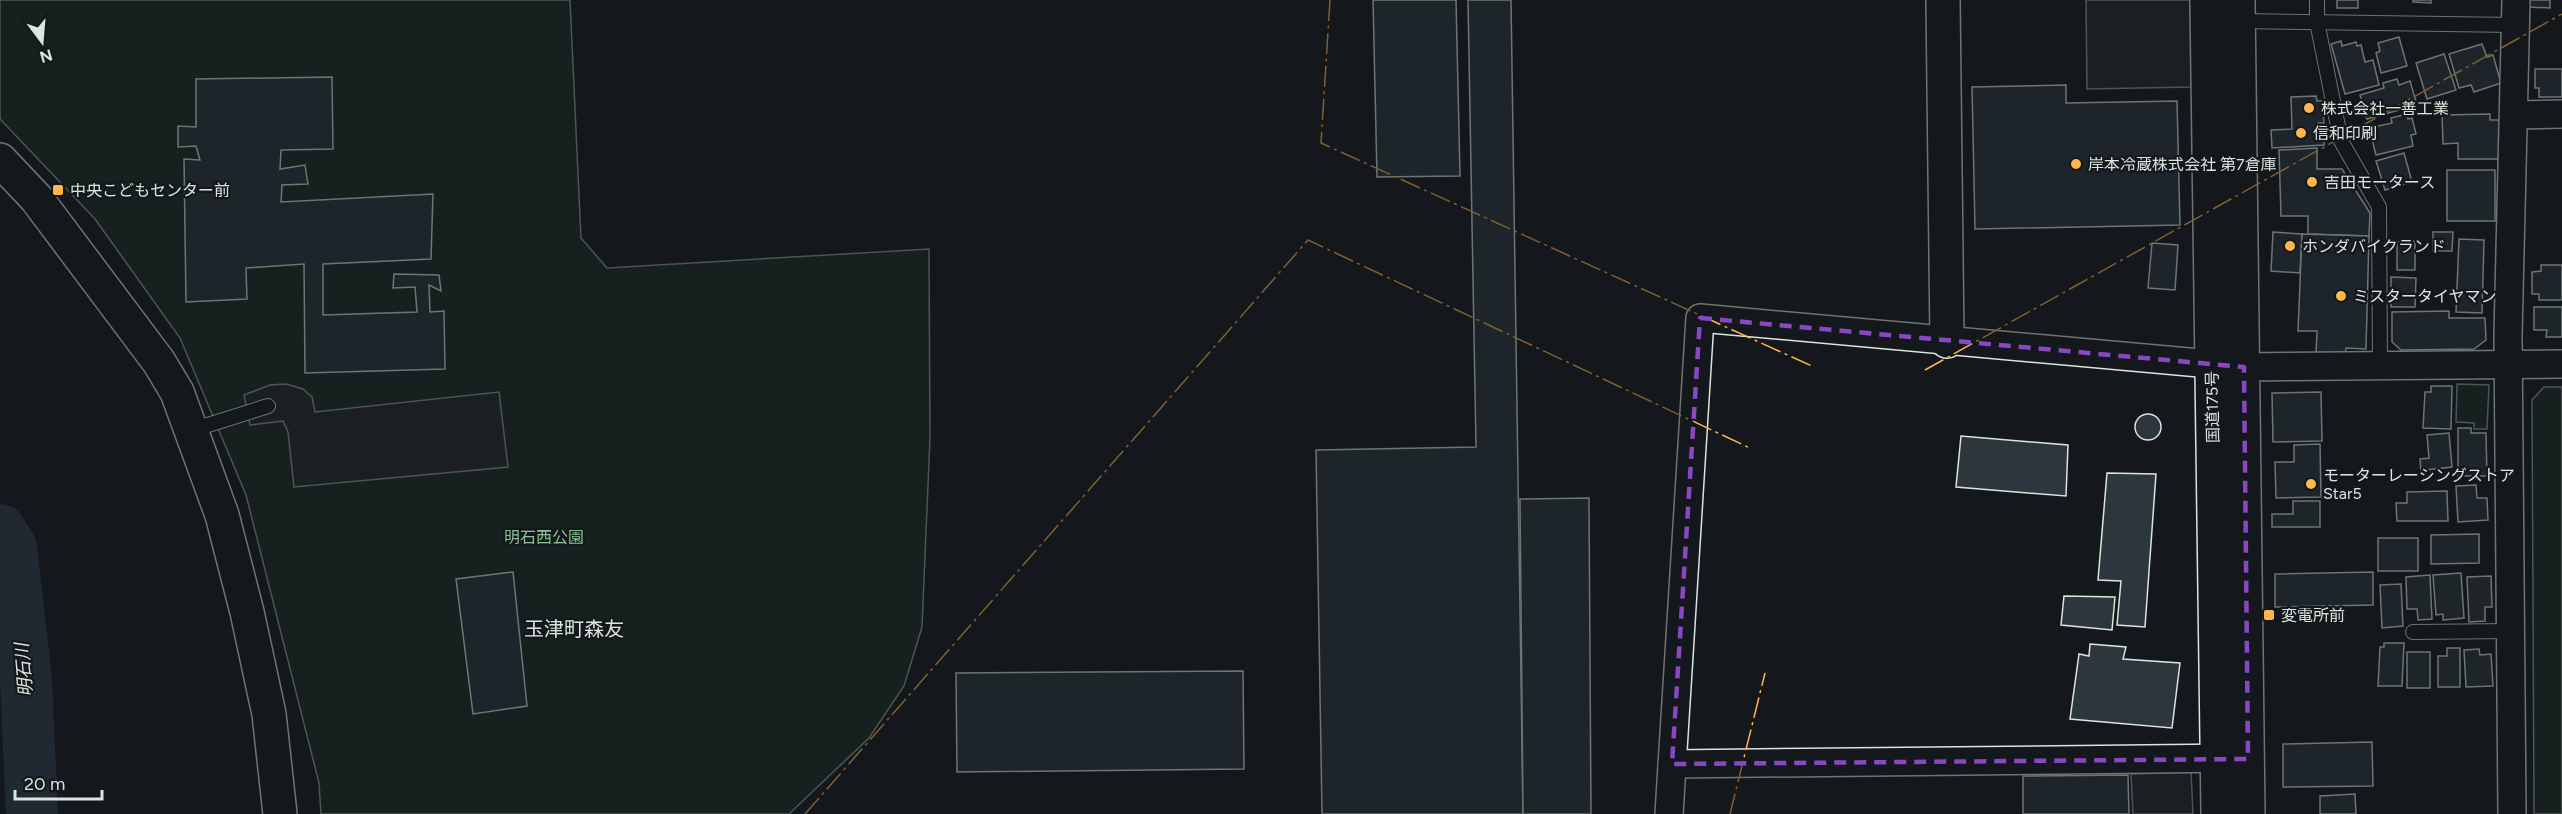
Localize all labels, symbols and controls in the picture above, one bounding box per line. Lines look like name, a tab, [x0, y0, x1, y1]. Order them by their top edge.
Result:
north arrow	[12, 12, 72, 72]
text: N	[37, 45, 55, 67]
place label: 株式会社一善工業	[2321, 99, 2449, 118]
marker: 株式会社一善工業	[2302, 101, 2316, 115]
place label: 信和印刷	[2313, 124, 2377, 143]
marker: 信和印刷	[2294, 126, 2308, 140]
place label: 岸本冷蔵株式会社 第7倉庫	[2088, 155, 2277, 174]
marker: 岸本冷蔵株式会社 第7倉庫	[2069, 157, 2083, 171]
place label: 吉田モータース	[2324, 173, 2435, 192]
marker: 吉田モータース	[2305, 175, 2319, 189]
place label: 中央こどもセンター前	[70, 181, 230, 200]
marker: 中央こどもセンター前	[51, 183, 65, 197]
place label: ホンダバイクランド	[2302, 237, 2446, 256]
marker: ホンダバイクランド	[2283, 239, 2297, 253]
place label: ミスタータイヤマン	[2353, 287, 2497, 306]
marker: ミスタータイヤマン	[2334, 289, 2348, 303]
street label: 国道175号	[2202, 371, 2223, 443]
place label: モーターレーシングストア Star5	[2323, 466, 2515, 503]
marker: モーターレーシングストア Star5	[2304, 477, 2318, 491]
park label: 明石西公園	[504, 528, 584, 547]
place label: 変電所前	[2281, 606, 2345, 625]
marker: 変電所前	[2262, 608, 2276, 622]
district label: 玉津町森友	[524, 617, 624, 641]
water label: 明石川	[11, 640, 37, 698]
scale bar	[15, 763, 102, 801]
text: 20 m	[24, 773, 65, 795]

